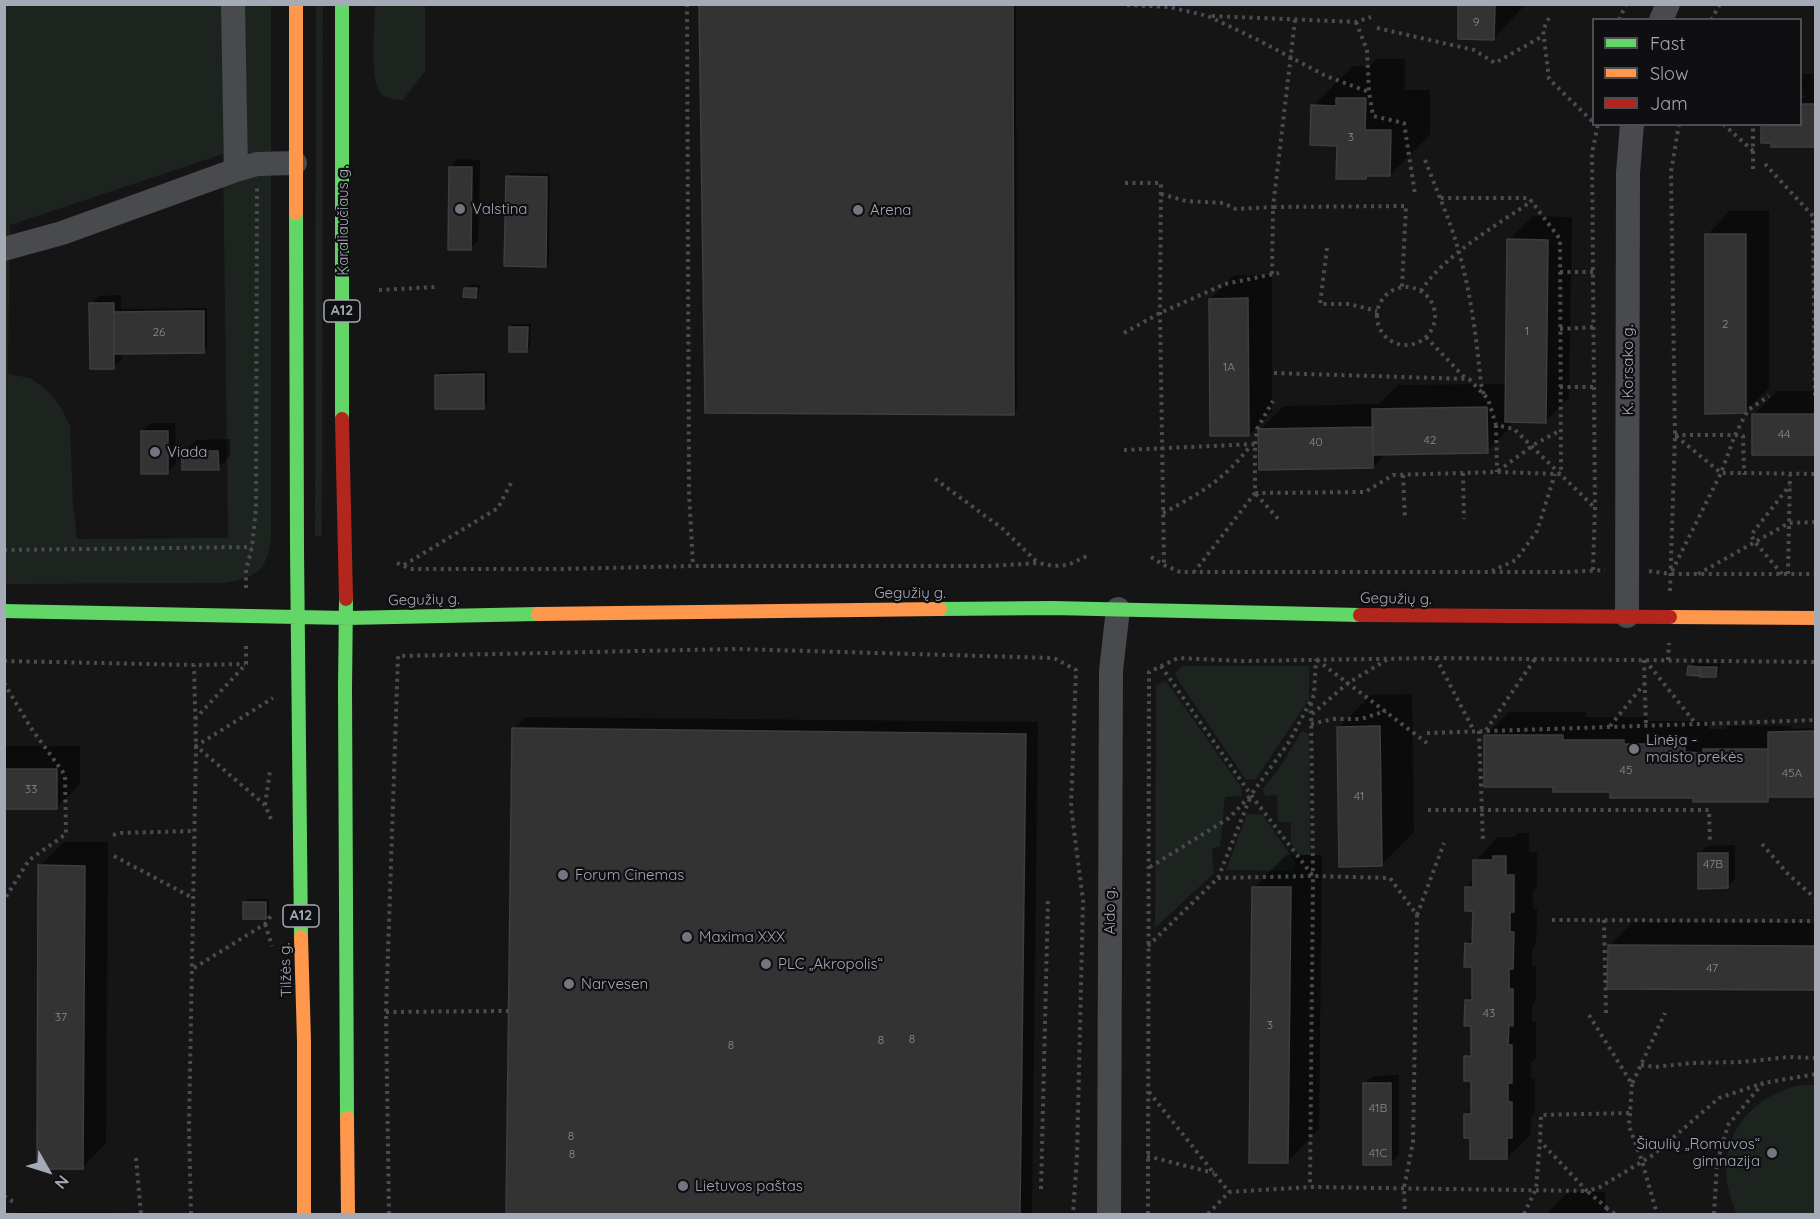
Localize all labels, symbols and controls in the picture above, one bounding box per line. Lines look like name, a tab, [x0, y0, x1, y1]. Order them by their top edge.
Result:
house number: 9	[1473, 15, 1479, 29]
legend	[1592, 18, 1802, 126]
text: Fast	[1650, 32, 1685, 55]
text: Slow	[1650, 62, 1688, 85]
text: Jam	[1650, 92, 1688, 115]
house number: 3	[1348, 130, 1354, 144]
street label: Karaliaučiaus g.	[334, 166, 352, 276]
place label: Valstina	[472, 200, 527, 218]
place label: Arena	[870, 201, 911, 219]
marker: Valstina	[453, 202, 467, 216]
marker: Arena	[851, 203, 865, 217]
road number: A12	[324, 300, 360, 322]
house number: 2	[1722, 317, 1728, 331]
house number: 1	[1525, 324, 1529, 338]
house number: 26	[152, 325, 166, 339]
street label: K. Korsako g.	[1619, 325, 1637, 415]
house number: 1A	[1223, 360, 1235, 374]
house number: 44	[1778, 427, 1790, 441]
house number: 42	[1424, 433, 1436, 447]
house number: 40	[1309, 435, 1323, 449]
place label: Viada	[167, 443, 207, 461]
marker: Viada	[148, 445, 162, 459]
street label: Gegužių g.	[874, 584, 946, 602]
street label: Gegužių g.	[1360, 589, 1432, 609]
street label: Gegužių g.	[388, 590, 460, 610]
place label: Linėja - maisto prekės	[1646, 731, 1743, 766]
marker: Linėja - maisto prekės	[1627, 742, 1641, 756]
house number: 45	[1620, 763, 1632, 777]
house number: 45A	[1782, 766, 1802, 780]
house number: 33	[25, 782, 37, 796]
house number: 41	[1354, 789, 1364, 803]
house number: 47B	[1703, 857, 1723, 871]
place label: Forum Cinemas	[575, 866, 684, 884]
marker: Forum Cinemas	[556, 868, 570, 882]
street label: Aido g.	[1101, 887, 1119, 935]
road number: A12	[283, 905, 319, 927]
place label: Maxima XXX	[699, 928, 785, 946]
marker: Maxima XXX	[680, 930, 694, 944]
street label: Tilžės g.	[276, 942, 296, 998]
place label: PLC „Akropolis“	[778, 955, 883, 973]
marker: PLC „Akropolis“	[759, 957, 773, 971]
house number: 47	[1706, 961, 1718, 975]
place label: Narvesen	[581, 975, 648, 993]
marker: Narvesen	[562, 977, 576, 991]
house number: 43	[1483, 1006, 1495, 1020]
house number: 37	[55, 1010, 67, 1024]
house number: 3	[1267, 1018, 1273, 1032]
house number: 8	[909, 1032, 915, 1046]
house number: 8	[878, 1033, 884, 1047]
house number: 8	[728, 1038, 734, 1052]
house number: 41B	[1369, 1101, 1387, 1115]
house number: 8	[568, 1129, 574, 1143]
place label: Šiaulių „Romuvos“ gimnazija	[1636, 1135, 1760, 1170]
north arrow	[18, 1141, 78, 1201]
house number: 41C	[1369, 1146, 1387, 1160]
marker: Šiaulių „Romuvos“ gimnazija	[1765, 1146, 1779, 1160]
house number: 8	[569, 1147, 575, 1161]
text: N	[51, 1171, 73, 1193]
place label: Lietuvos paštas	[695, 1177, 803, 1195]
marker: Lietuvos paštas	[676, 1179, 690, 1193]

